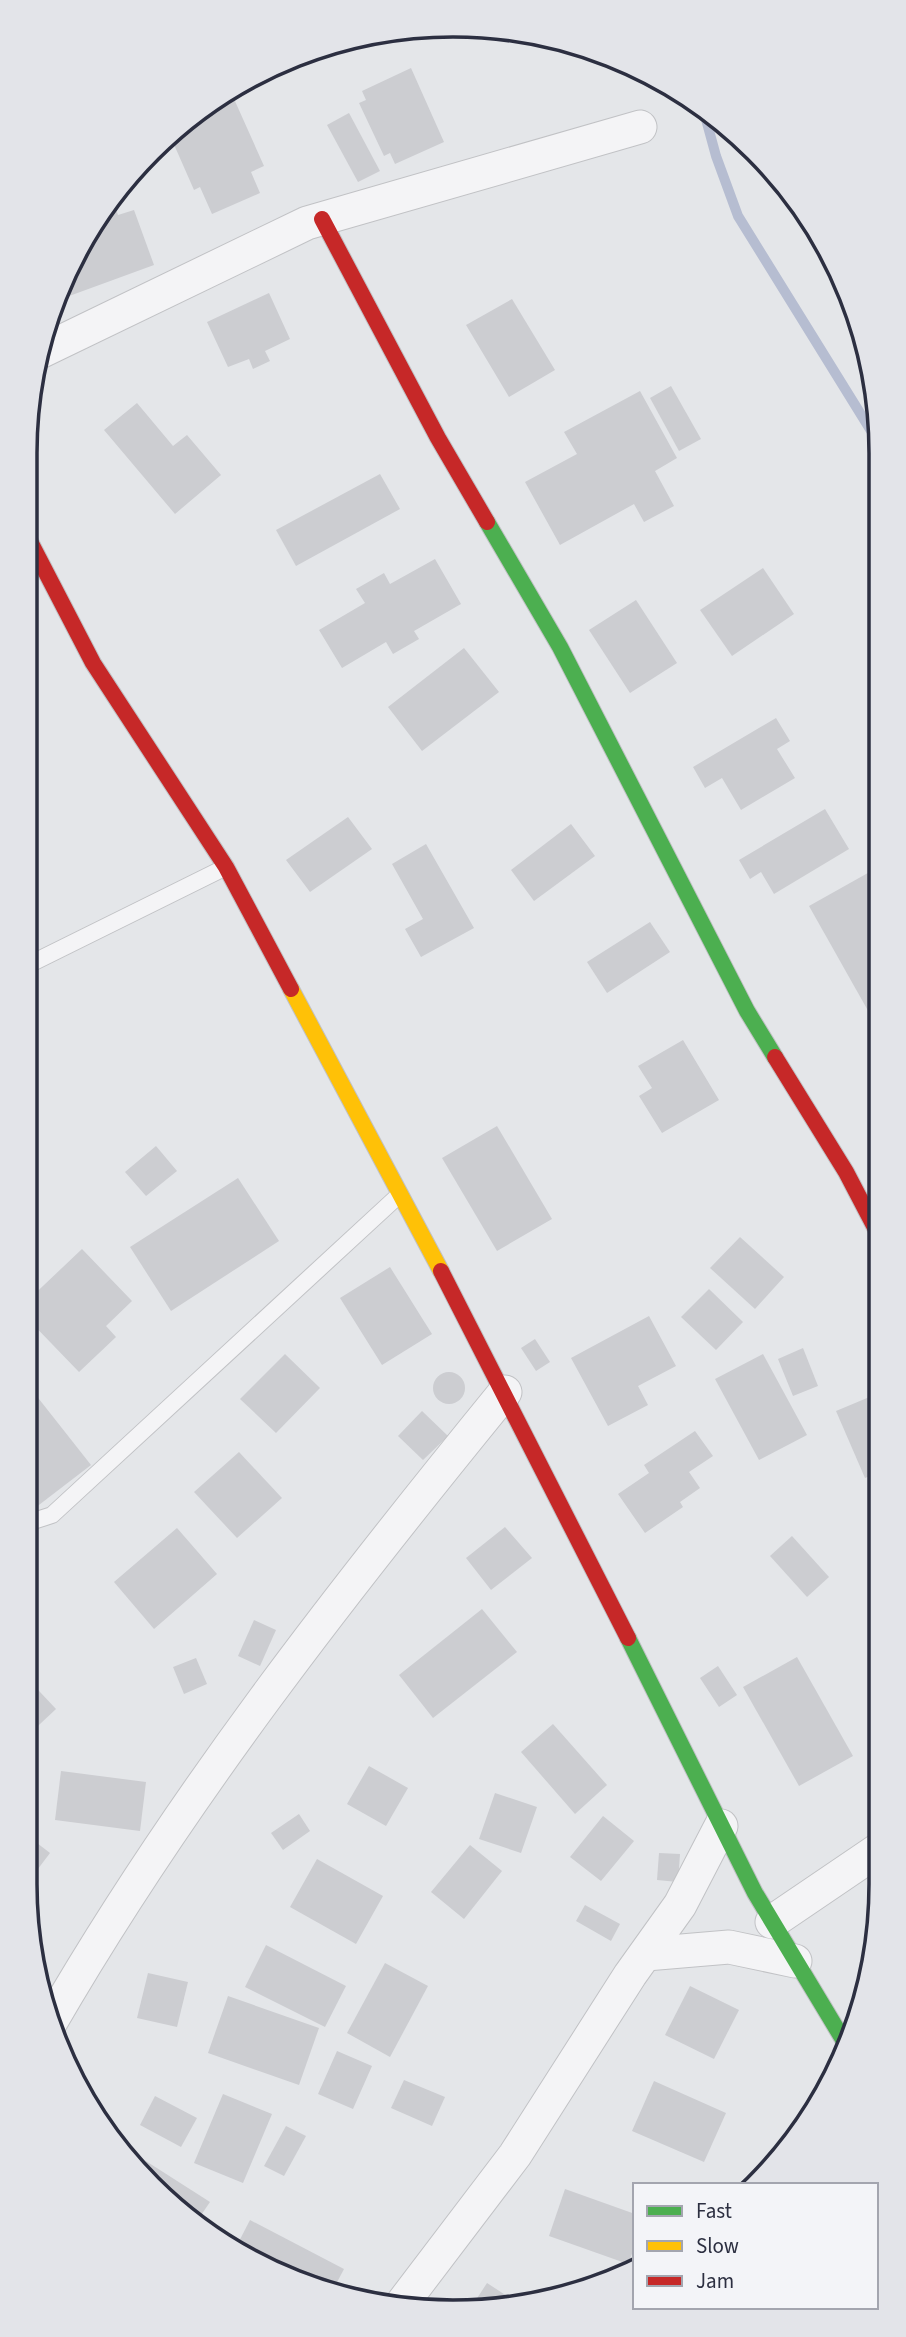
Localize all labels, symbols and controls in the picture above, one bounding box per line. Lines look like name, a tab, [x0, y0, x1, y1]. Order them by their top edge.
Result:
legend	[633, 2183, 878, 2309]
text: Fast	[696, 2196, 732, 2226]
text: Slow	[696, 2231, 739, 2261]
text: Jam	[696, 2266, 734, 2296]

